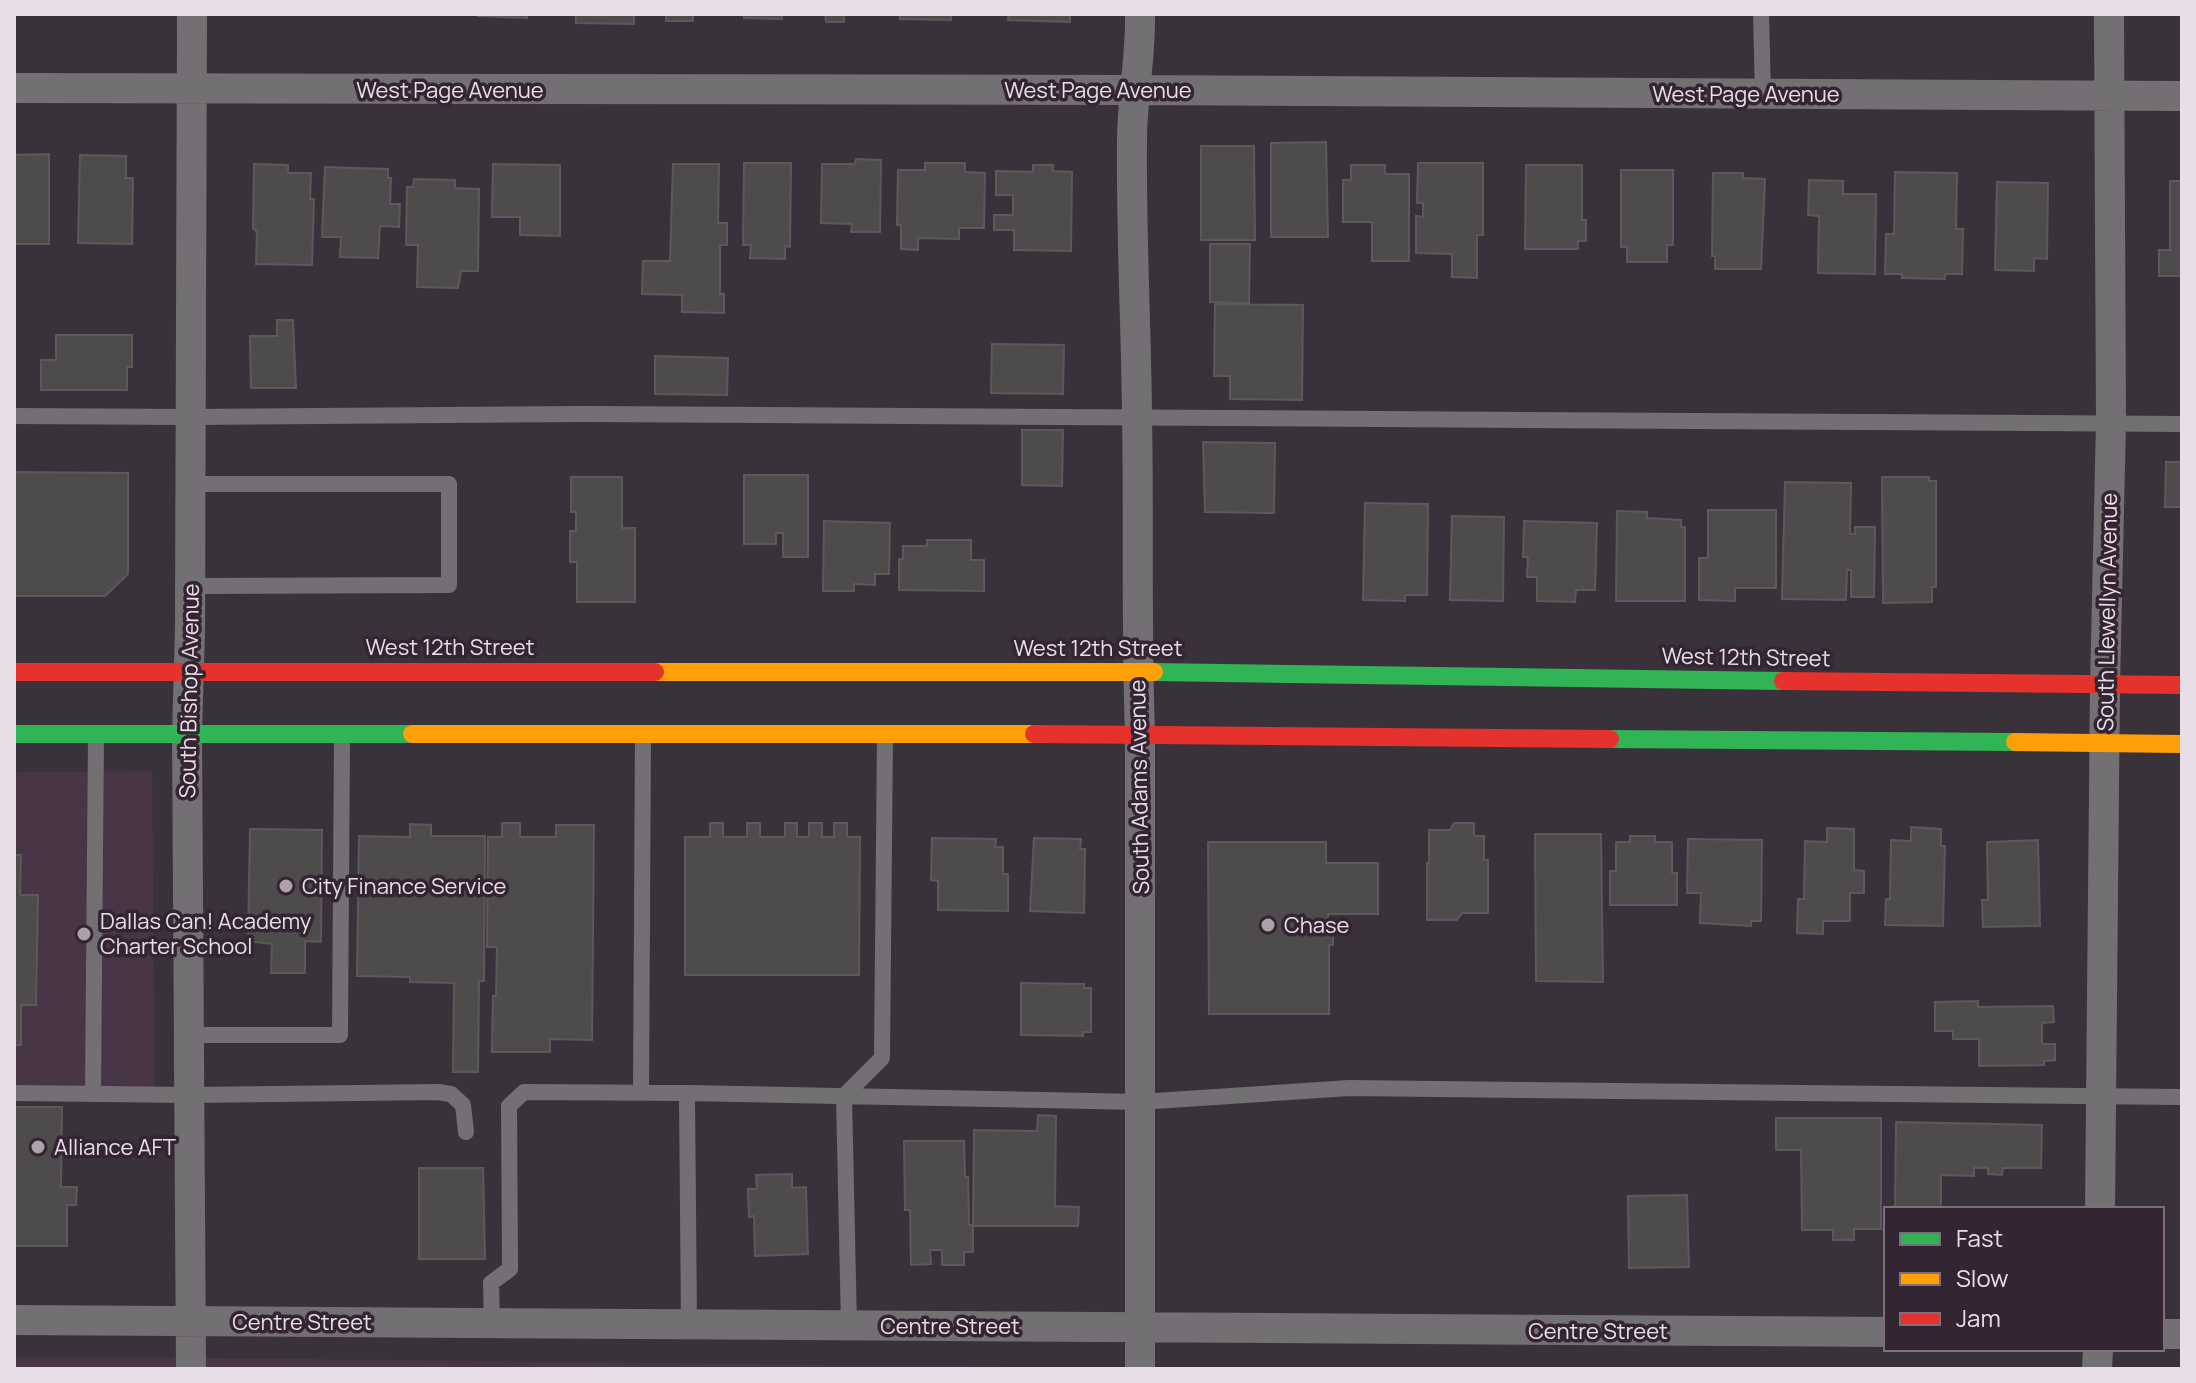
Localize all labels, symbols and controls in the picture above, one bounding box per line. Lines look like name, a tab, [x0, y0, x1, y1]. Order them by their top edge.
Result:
street label: West Page Avenue	[356, 75, 544, 105]
street label: West Page Avenue	[1004, 75, 1192, 105]
street label: West Page Avenue	[1652, 79, 1840, 109]
street label: South Llewellyn Avenue	[2090, 492, 2124, 732]
street label: South Bishop Avenue	[172, 583, 206, 799]
street label: West 12th Street	[366, 632, 535, 662]
street label: West 12th Street	[1014, 633, 1183, 663]
street label: West 12th Street	[1661, 641, 1831, 673]
street label: South Adams Avenue	[1122, 679, 1156, 895]
place label: City Finance Service	[302, 871, 506, 901]
marker: City Finance Service	[277, 877, 295, 895]
place label: Dallas Can! Academy Charter School	[100, 906, 312, 961]
place label: Chase	[1284, 910, 1350, 940]
marker: Chase	[1259, 916, 1277, 934]
marker: Dallas Can! Academy Charter School	[75, 925, 93, 943]
place label: Alliance AFT	[54, 1132, 176, 1162]
marker: Alliance AFT	[29, 1138, 47, 1156]
legend	[1884, 1207, 2164, 1351]
text: Fast	[1956, 1221, 2003, 1254]
text: Slow	[1956, 1261, 2009, 1294]
text: Jam	[1956, 1301, 2001, 1334]
street label: Centre Street	[232, 1307, 372, 1337]
street label: Centre Street	[880, 1311, 1020, 1341]
street label: Centre Street	[1528, 1316, 1668, 1346]

